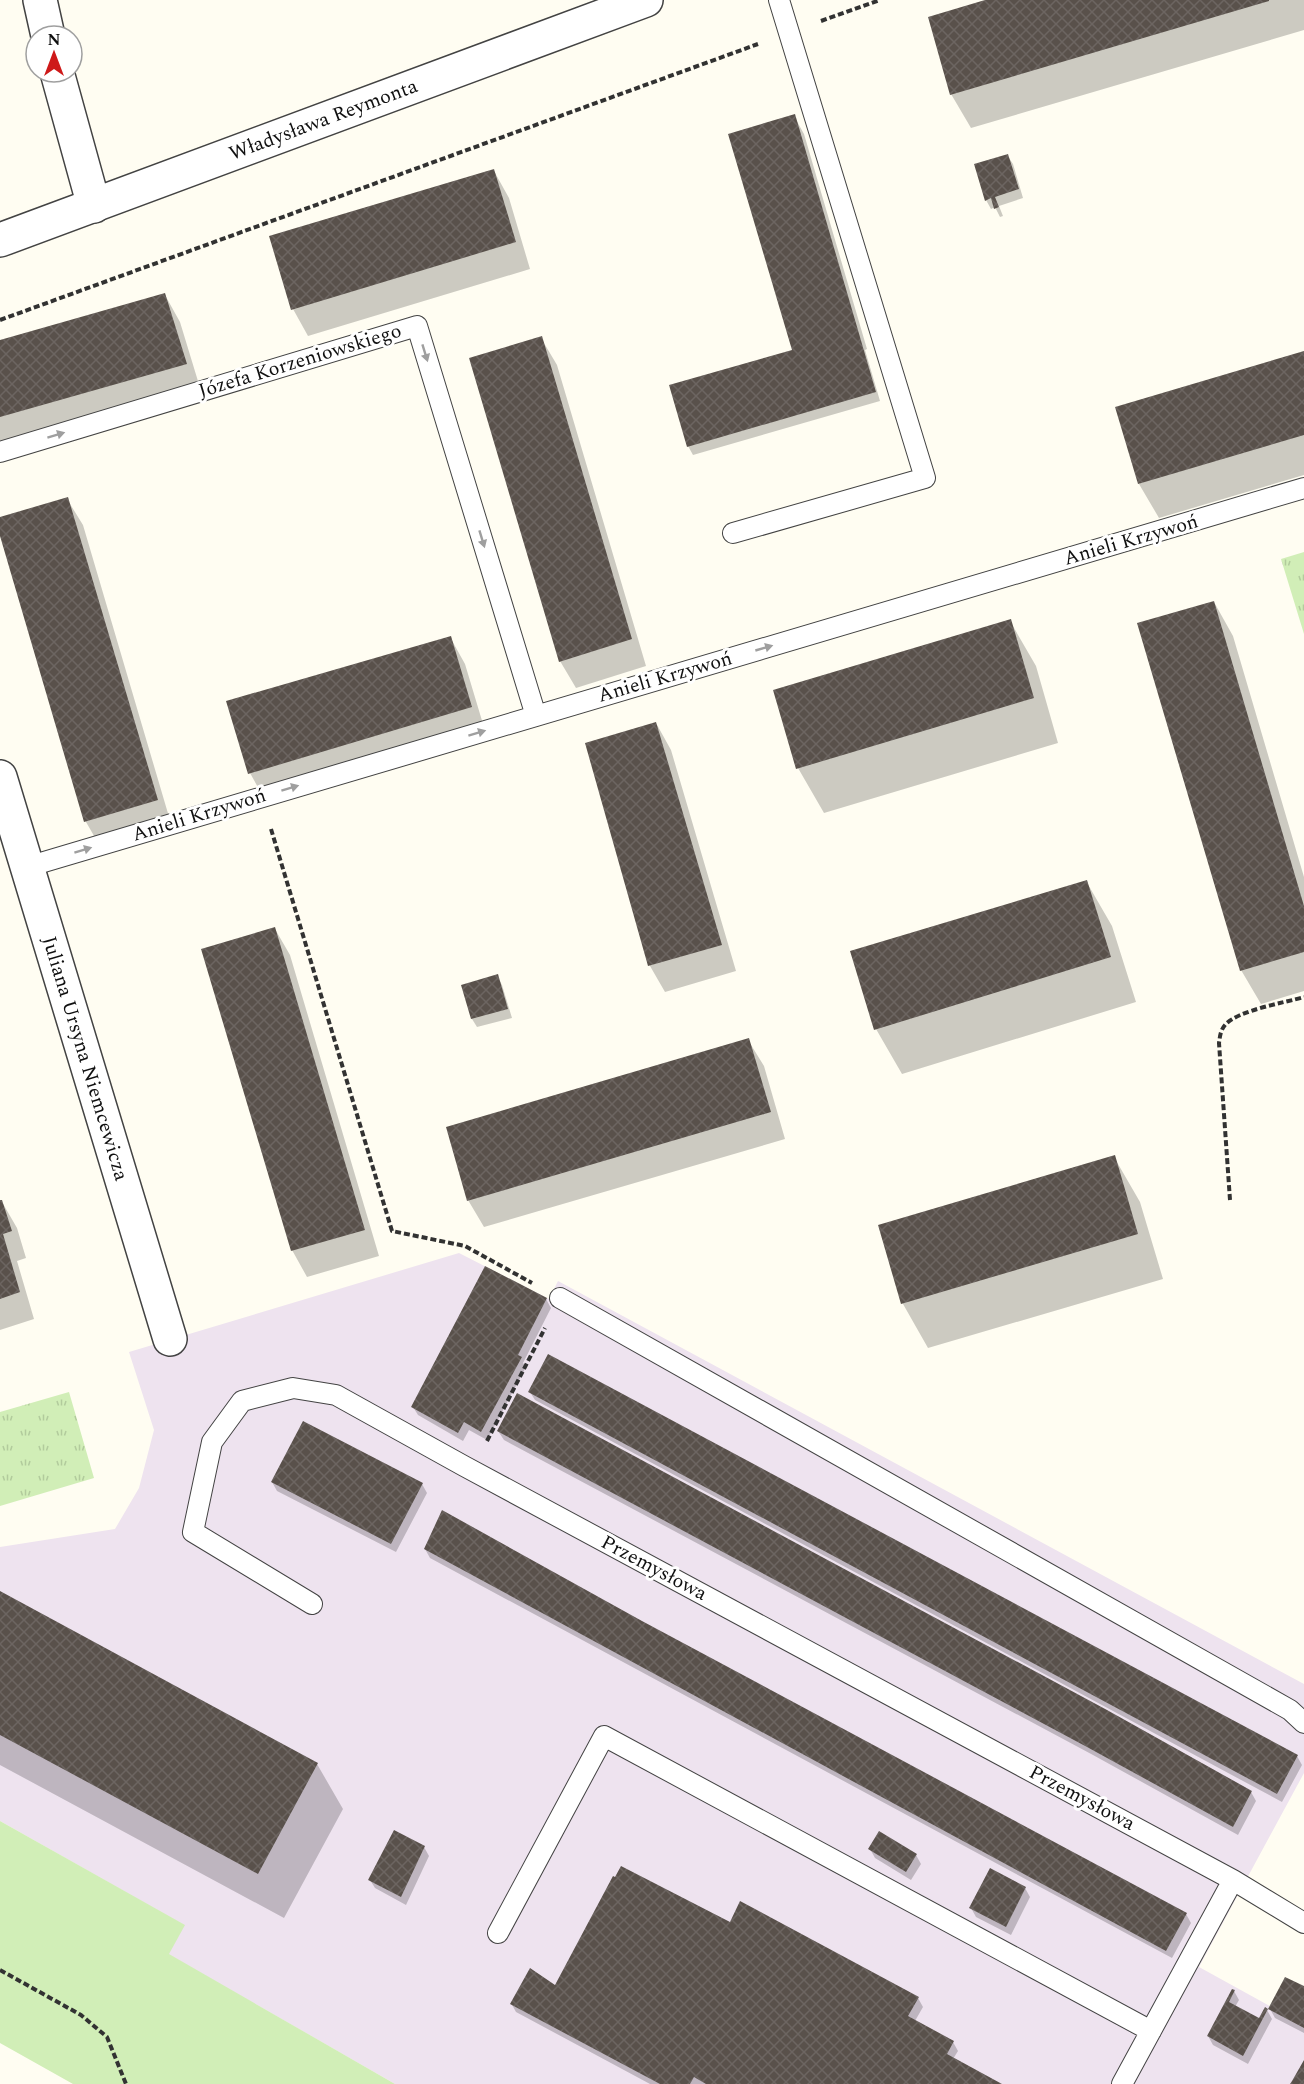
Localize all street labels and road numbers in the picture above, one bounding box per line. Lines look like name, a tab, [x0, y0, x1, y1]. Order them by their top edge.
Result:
street label: Władysława Reymonta	[225, 71, 422, 169]
street label: Józefa Korzeniowskiego	[195, 316, 405, 406]
street label: Anieli Krzywoń	[1060, 506, 1202, 574]
street label: Anieli Krzywoń	[594, 643, 736, 711]
street label: Anieli Krzywoń	[128, 780, 270, 850]
street label: Juliana Ursyna Niemcewicza	[34, 932, 136, 1185]
street label: Przemysłowa	[596, 1527, 713, 1609]
street label: Przemysłowa	[1024, 1757, 1141, 1839]

